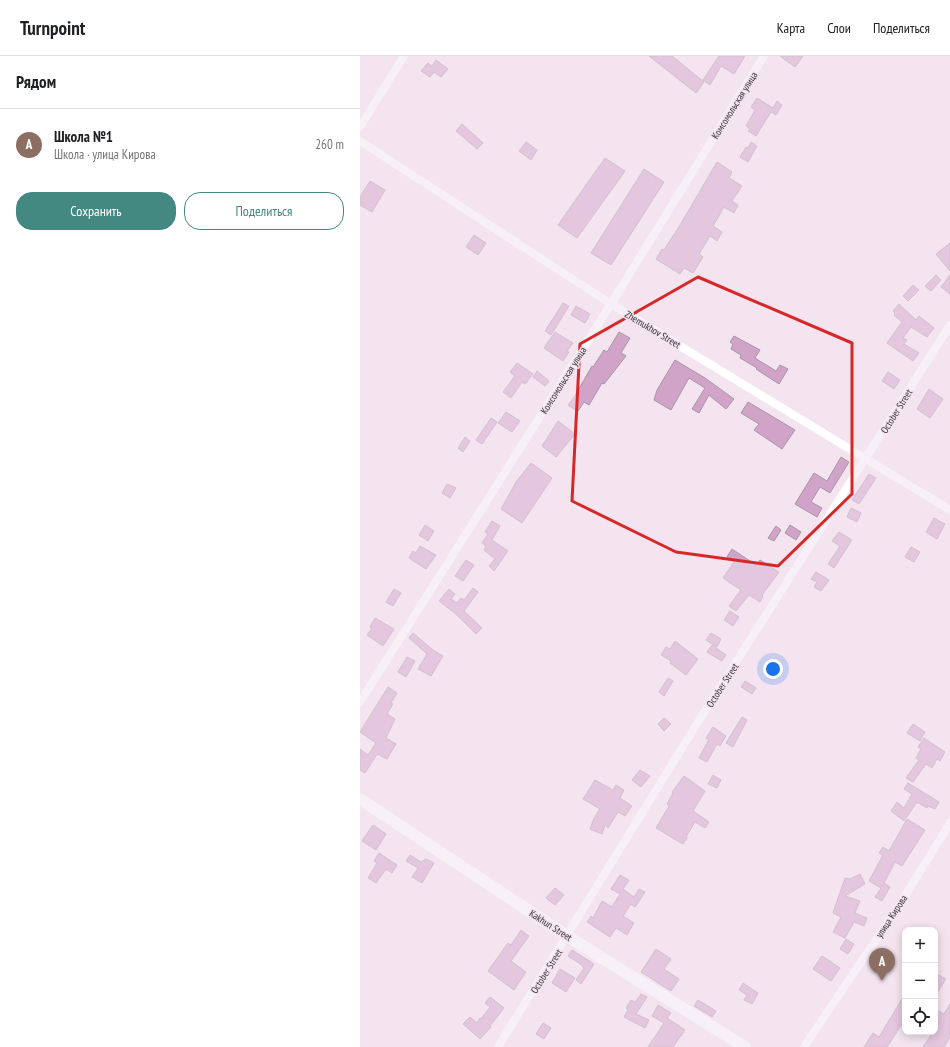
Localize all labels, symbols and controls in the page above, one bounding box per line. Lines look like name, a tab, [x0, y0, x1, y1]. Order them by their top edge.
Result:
text: Turnpoint	[20, 16, 85, 40]
text: Карта	[777, 19, 805, 37]
text: Слои	[827, 19, 851, 37]
text: Поделиться	[873, 19, 930, 37]
street label: Комсомольская улица	[709, 69, 760, 141]
text: Рядом	[16, 71, 56, 93]
text: Школа №1	[54, 127, 113, 146]
text: A	[26, 136, 32, 153]
text: 260 m	[315, 136, 344, 153]
text: Школа · улица Кирова	[54, 146, 156, 163]
button: Сохранить	[16, 192, 176, 230]
button: Поделиться	[184, 192, 344, 230]
street label: Zhemukhov Street	[623, 308, 683, 351]
street label: Комсомольская улица	[538, 344, 589, 416]
street label: October Street	[878, 386, 915, 436]
your location	[763, 659, 783, 679]
street label: October Street	[703, 661, 742, 710]
street label: улица Кирова	[873, 892, 910, 940]
street label: Kakhun Street	[527, 907, 575, 944]
map controls	[902, 927, 938, 1035]
button: +	[902, 927, 938, 963]
street label: October Street	[528, 946, 565, 996]
pin: A	[869, 948, 895, 981]
button: −	[902, 963, 938, 999]
button: locate	[902, 999, 938, 1035]

